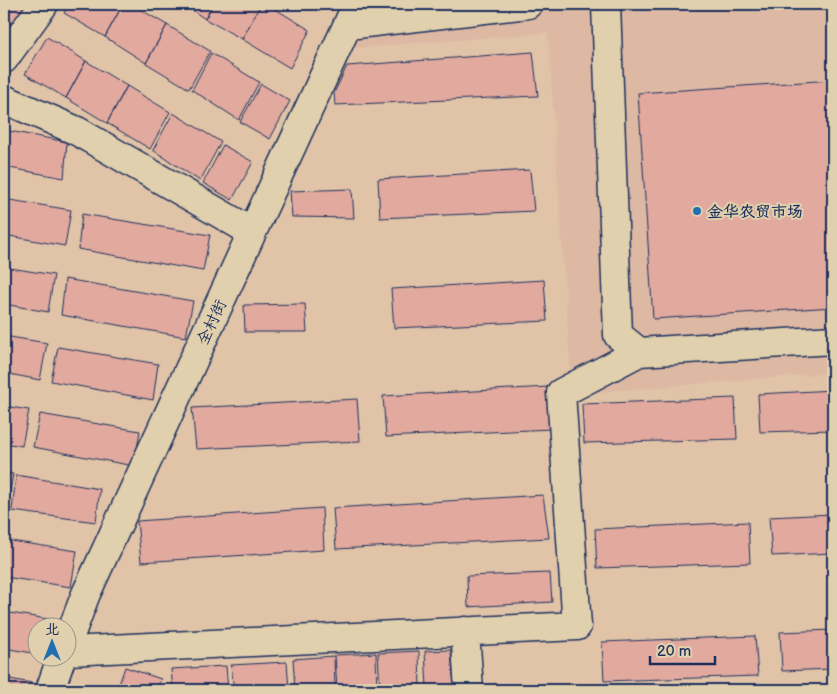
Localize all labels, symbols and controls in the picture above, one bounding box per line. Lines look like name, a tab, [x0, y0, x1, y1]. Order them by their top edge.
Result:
place label: 金华农贸市场	[707, 203, 803, 222]
marker: 金华农贸市场	[691, 205, 703, 217]
street label: 全村街	[194, 297, 231, 348]
north arrow	[28, 616, 78, 666]
text: 北	[45, 621, 59, 638]
scale bar	[650, 634, 714, 666]
text: 20 m	[657, 642, 691, 661]

